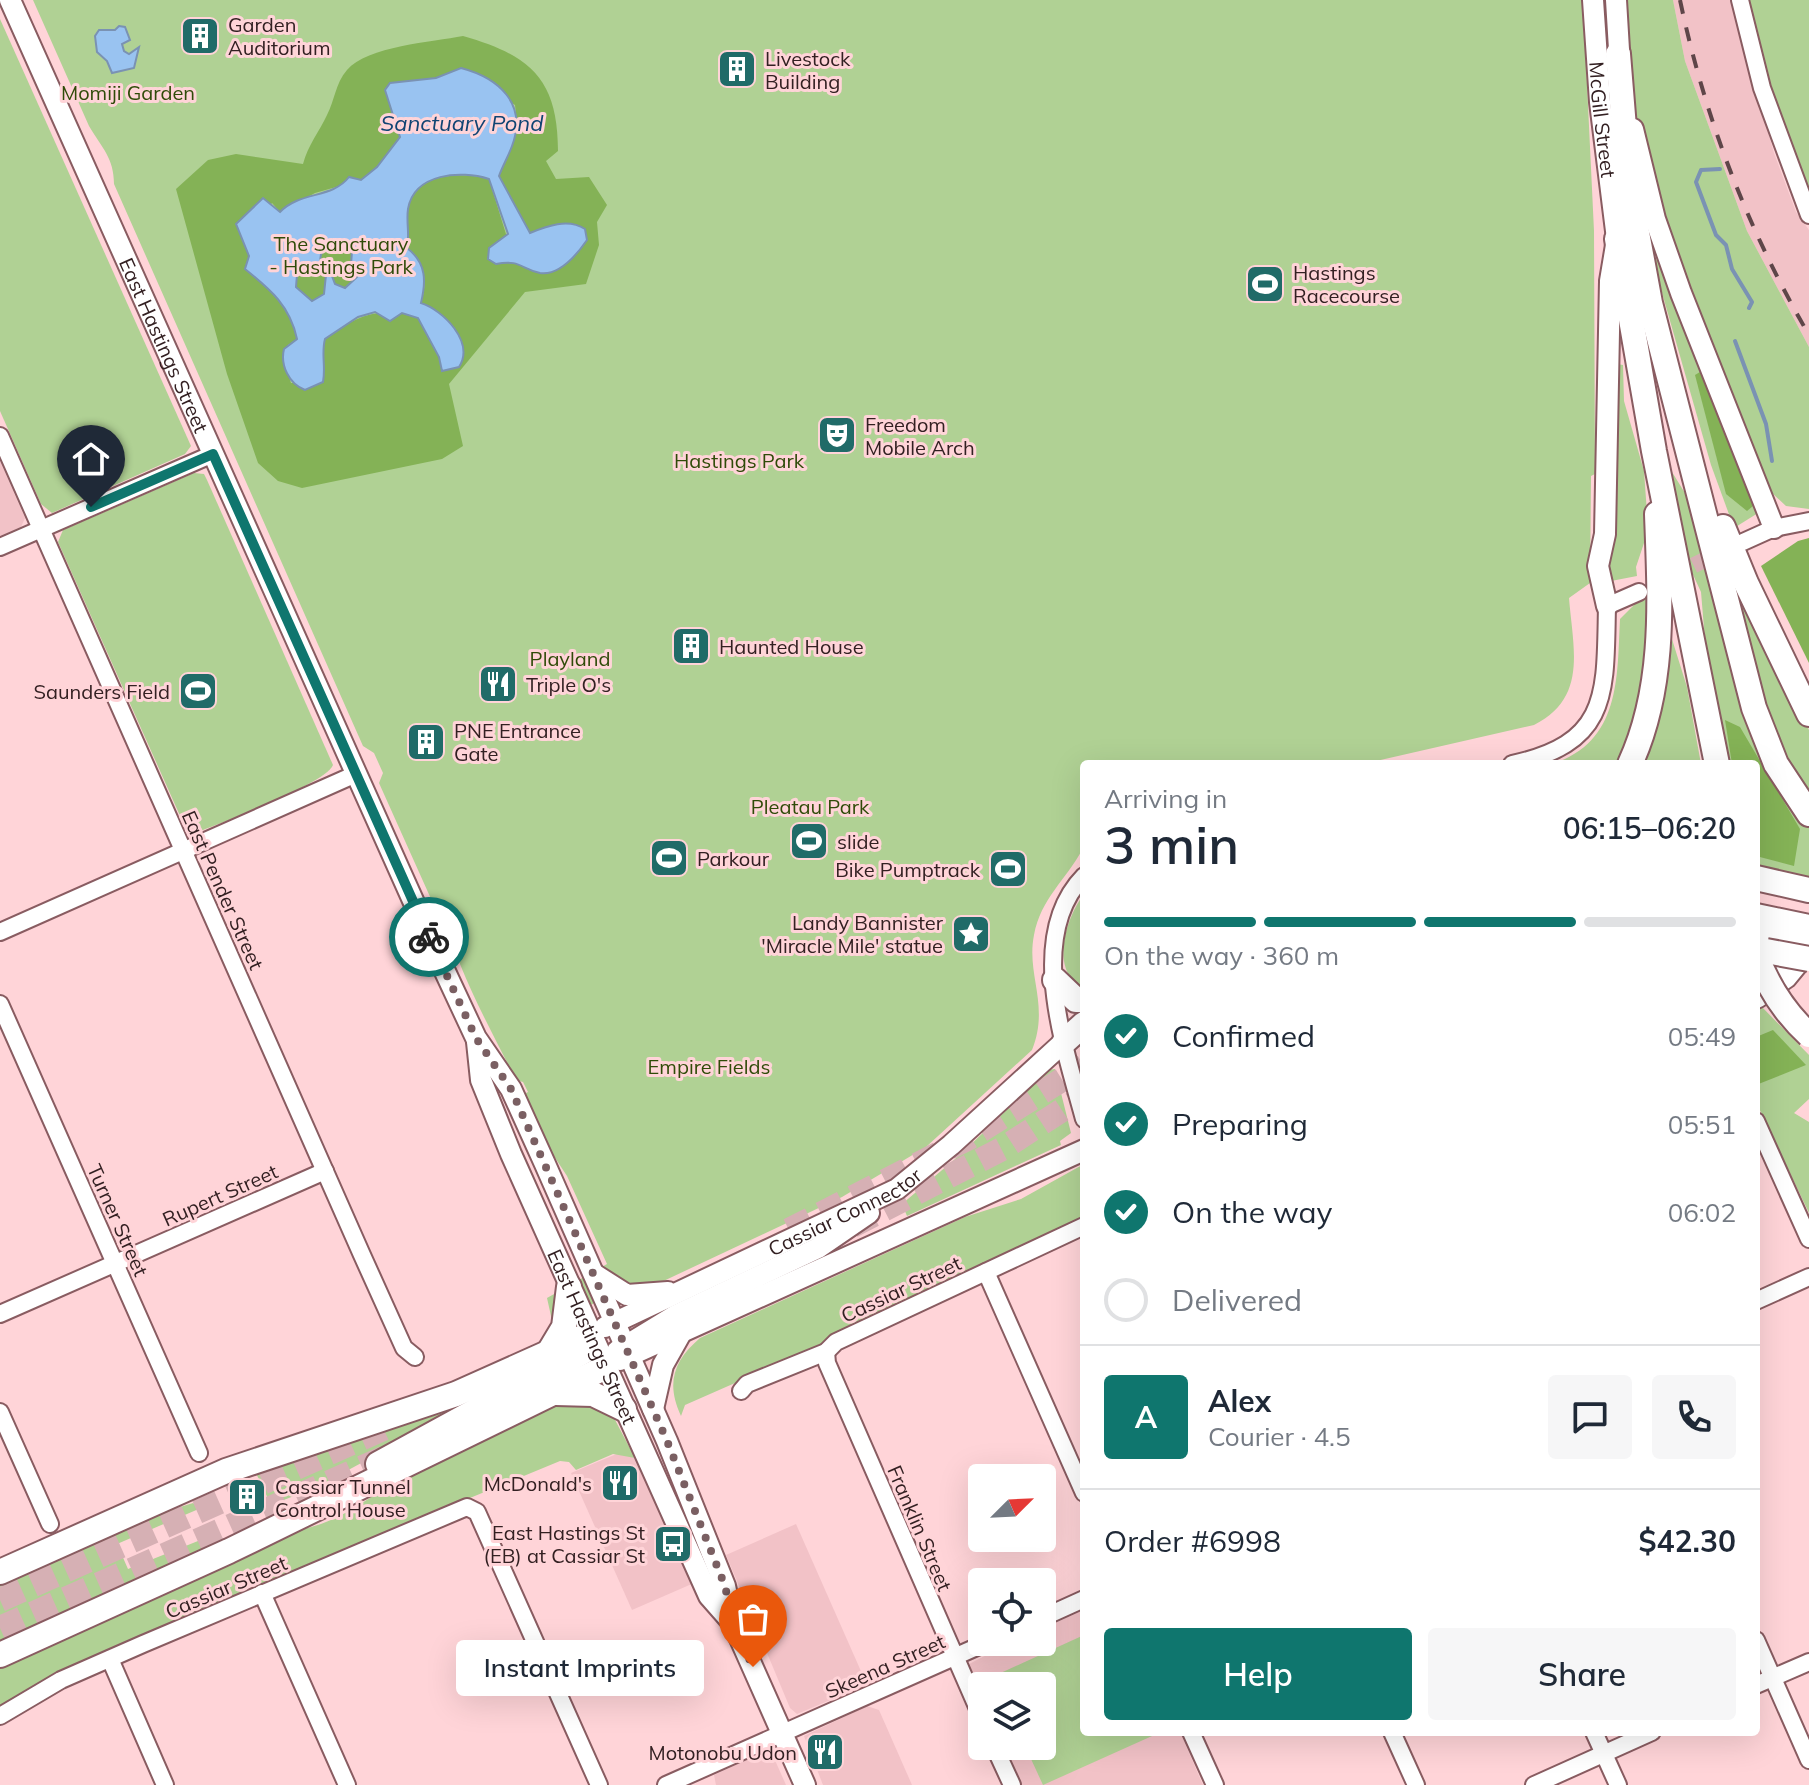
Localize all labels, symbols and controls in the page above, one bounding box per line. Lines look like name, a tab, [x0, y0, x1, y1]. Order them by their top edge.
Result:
place label: Garden Auditorium	[228, 12, 330, 60]
building icon: Garden Auditorium	[179, 15, 221, 57]
place label: Livestock Building	[765, 46, 851, 94]
building icon: Livestock Building	[716, 48, 758, 90]
street label: McGill Street	[1585, 61, 1622, 179]
park label: Momiji Garden	[61, 80, 195, 105]
water label: Sanctuary Pond	[381, 109, 544, 137]
park label: The Sanctuary - Hastings Park	[269, 231, 414, 279]
street label: East Hastings Street	[114, 254, 214, 436]
place label: Hastings Racecourse	[1293, 260, 1400, 308]
sports icon: Hastings Racecourse	[1244, 263, 1286, 305]
place label: Freedom Mobile Arch	[865, 412, 975, 460]
theatre icon: Freedom Mobile Arch	[816, 414, 858, 456]
pin	[57, 425, 125, 507]
icon: home	[69, 437, 113, 481]
park label: Hastings Park	[674, 448, 805, 473]
building icon: Haunted House	[670, 625, 712, 667]
place label: Haunted House	[719, 634, 864, 659]
park label: Playland	[530, 646, 610, 671]
restaurant icon: Triple O's	[477, 663, 519, 705]
sports icon: Saunders Field	[177, 670, 219, 712]
place label: Triple O's	[526, 672, 611, 697]
place label: Saunders Field	[33, 679, 170, 704]
place label: PNE Entrance Gate	[454, 718, 581, 766]
building icon: PNE Entrance Gate	[405, 721, 447, 763]
text: Arriving in	[1104, 782, 1227, 815]
park label: Pleatau Park	[751, 794, 870, 819]
street label: East Pender Street	[177, 807, 269, 973]
text: 06:15–06:20	[1563, 809, 1736, 847]
text: 3 min	[1104, 812, 1239, 877]
sports icon: slide	[788, 820, 830, 862]
place label: slide	[837, 829, 879, 854]
sports icon: Parkour	[648, 837, 690, 879]
place label: Parkour	[697, 846, 770, 871]
sports icon: Bike Pumptrack	[987, 848, 1029, 890]
place label: Bike Pumptrack	[835, 857, 981, 882]
courier	[389, 897, 469, 977]
place label: Landy Bannister 'Miracle Mile' statue	[761, 910, 944, 958]
place icon: Landy Bannister 'Miracle Mile' statue	[950, 913, 992, 955]
icon: bike	[407, 915, 451, 959]
text: On the way · 360 m	[1104, 939, 1339, 972]
icon: check	[1104, 1014, 1148, 1058]
text: Confirmed	[1172, 1017, 1315, 1055]
text: 05:49	[1668, 1020, 1736, 1053]
park label: Empire Fields	[648, 1054, 770, 1079]
icon: check	[1104, 1102, 1148, 1146]
text: Preparing	[1172, 1105, 1308, 1143]
text: 05:51	[1668, 1108, 1736, 1141]
street label: Rupert Street	[158, 1158, 282, 1232]
street label: Turner Street	[82, 1160, 154, 1280]
street label: Cassiar Connector	[764, 1162, 927, 1261]
icon: check	[1104, 1190, 1148, 1234]
text: On the way	[1172, 1193, 1332, 1231]
text: 06:02	[1668, 1196, 1736, 1229]
street label: East Hastings Street	[543, 1245, 643, 1428]
street label: Cassiar Street	[837, 1250, 965, 1328]
text: Delivered	[1172, 1281, 1302, 1319]
button: chat	[1548, 1375, 1632, 1459]
button: phone	[1652, 1375, 1736, 1459]
text: Alex	[1208, 1382, 1271, 1420]
text: A	[1135, 1398, 1157, 1436]
text: Courier · 4.5	[1208, 1420, 1351, 1453]
street label: Franklin Street	[882, 1461, 958, 1595]
restaurant icon: McDonald's	[599, 1462, 641, 1504]
north arrow	[968, 1464, 1056, 1552]
map controls	[968, 1464, 1056, 1760]
place label: McDonald's	[484, 1471, 592, 1496]
place label: Cassiar Tunnel Control House	[275, 1474, 411, 1522]
building icon: Cassiar Tunnel Control House	[226, 1476, 268, 1518]
place label: East Hastings St (EB) at Cassiar St	[484, 1520, 645, 1568]
text: Order #6998	[1104, 1522, 1281, 1560]
text: $42.30	[1639, 1522, 1736, 1560]
bus stop icon: East Hastings St (EB) at Cassiar St	[652, 1523, 694, 1565]
street label: Cassiar Street	[161, 1550, 291, 1624]
button: locate	[968, 1568, 1056, 1656]
pin	[719, 1585, 787, 1667]
icon: bag	[731, 1597, 775, 1641]
street label: Skeena Street	[821, 1628, 949, 1704]
button: Help	[1104, 1628, 1412, 1720]
button: Share	[1428, 1628, 1736, 1720]
callout: Instant Imprints	[457, 1639, 705, 1695]
text: Instant Imprints	[484, 1651, 676, 1684]
button: layers	[968, 1672, 1056, 1760]
restaurant icon: Motonobu Udon	[804, 1731, 846, 1773]
place label: Motonobu Udon	[649, 1740, 797, 1765]

